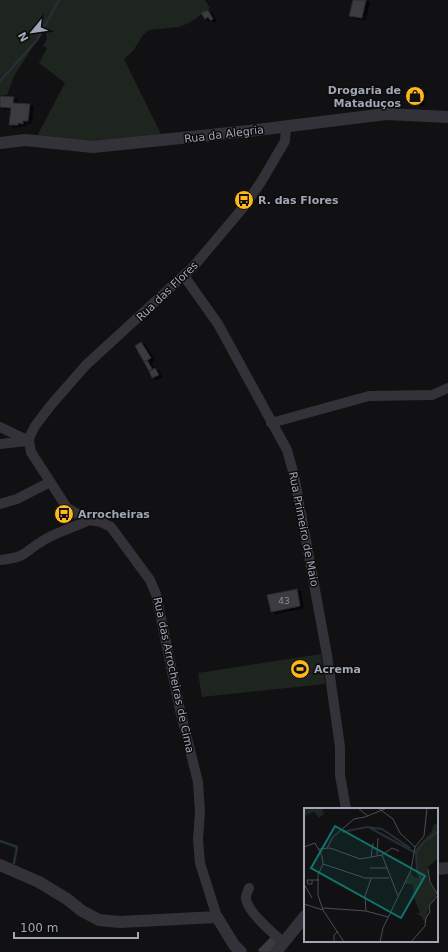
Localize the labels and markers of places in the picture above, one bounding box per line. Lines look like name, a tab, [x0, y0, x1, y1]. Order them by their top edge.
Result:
place label: Drogaria de Mataduços	[328, 84, 401, 110]
shop icon: Drogaria de Mataduços	[404, 85, 426, 107]
bus stop icon: R. das Flores	[233, 189, 255, 211]
place label: R. das Flores	[258, 194, 339, 207]
bus stop icon: Arrocheiras	[53, 503, 75, 525]
place label: Arrocheiras	[78, 508, 150, 521]
sports icon: Acrema	[289, 658, 311, 680]
place label: Acrema	[314, 663, 361, 676]

